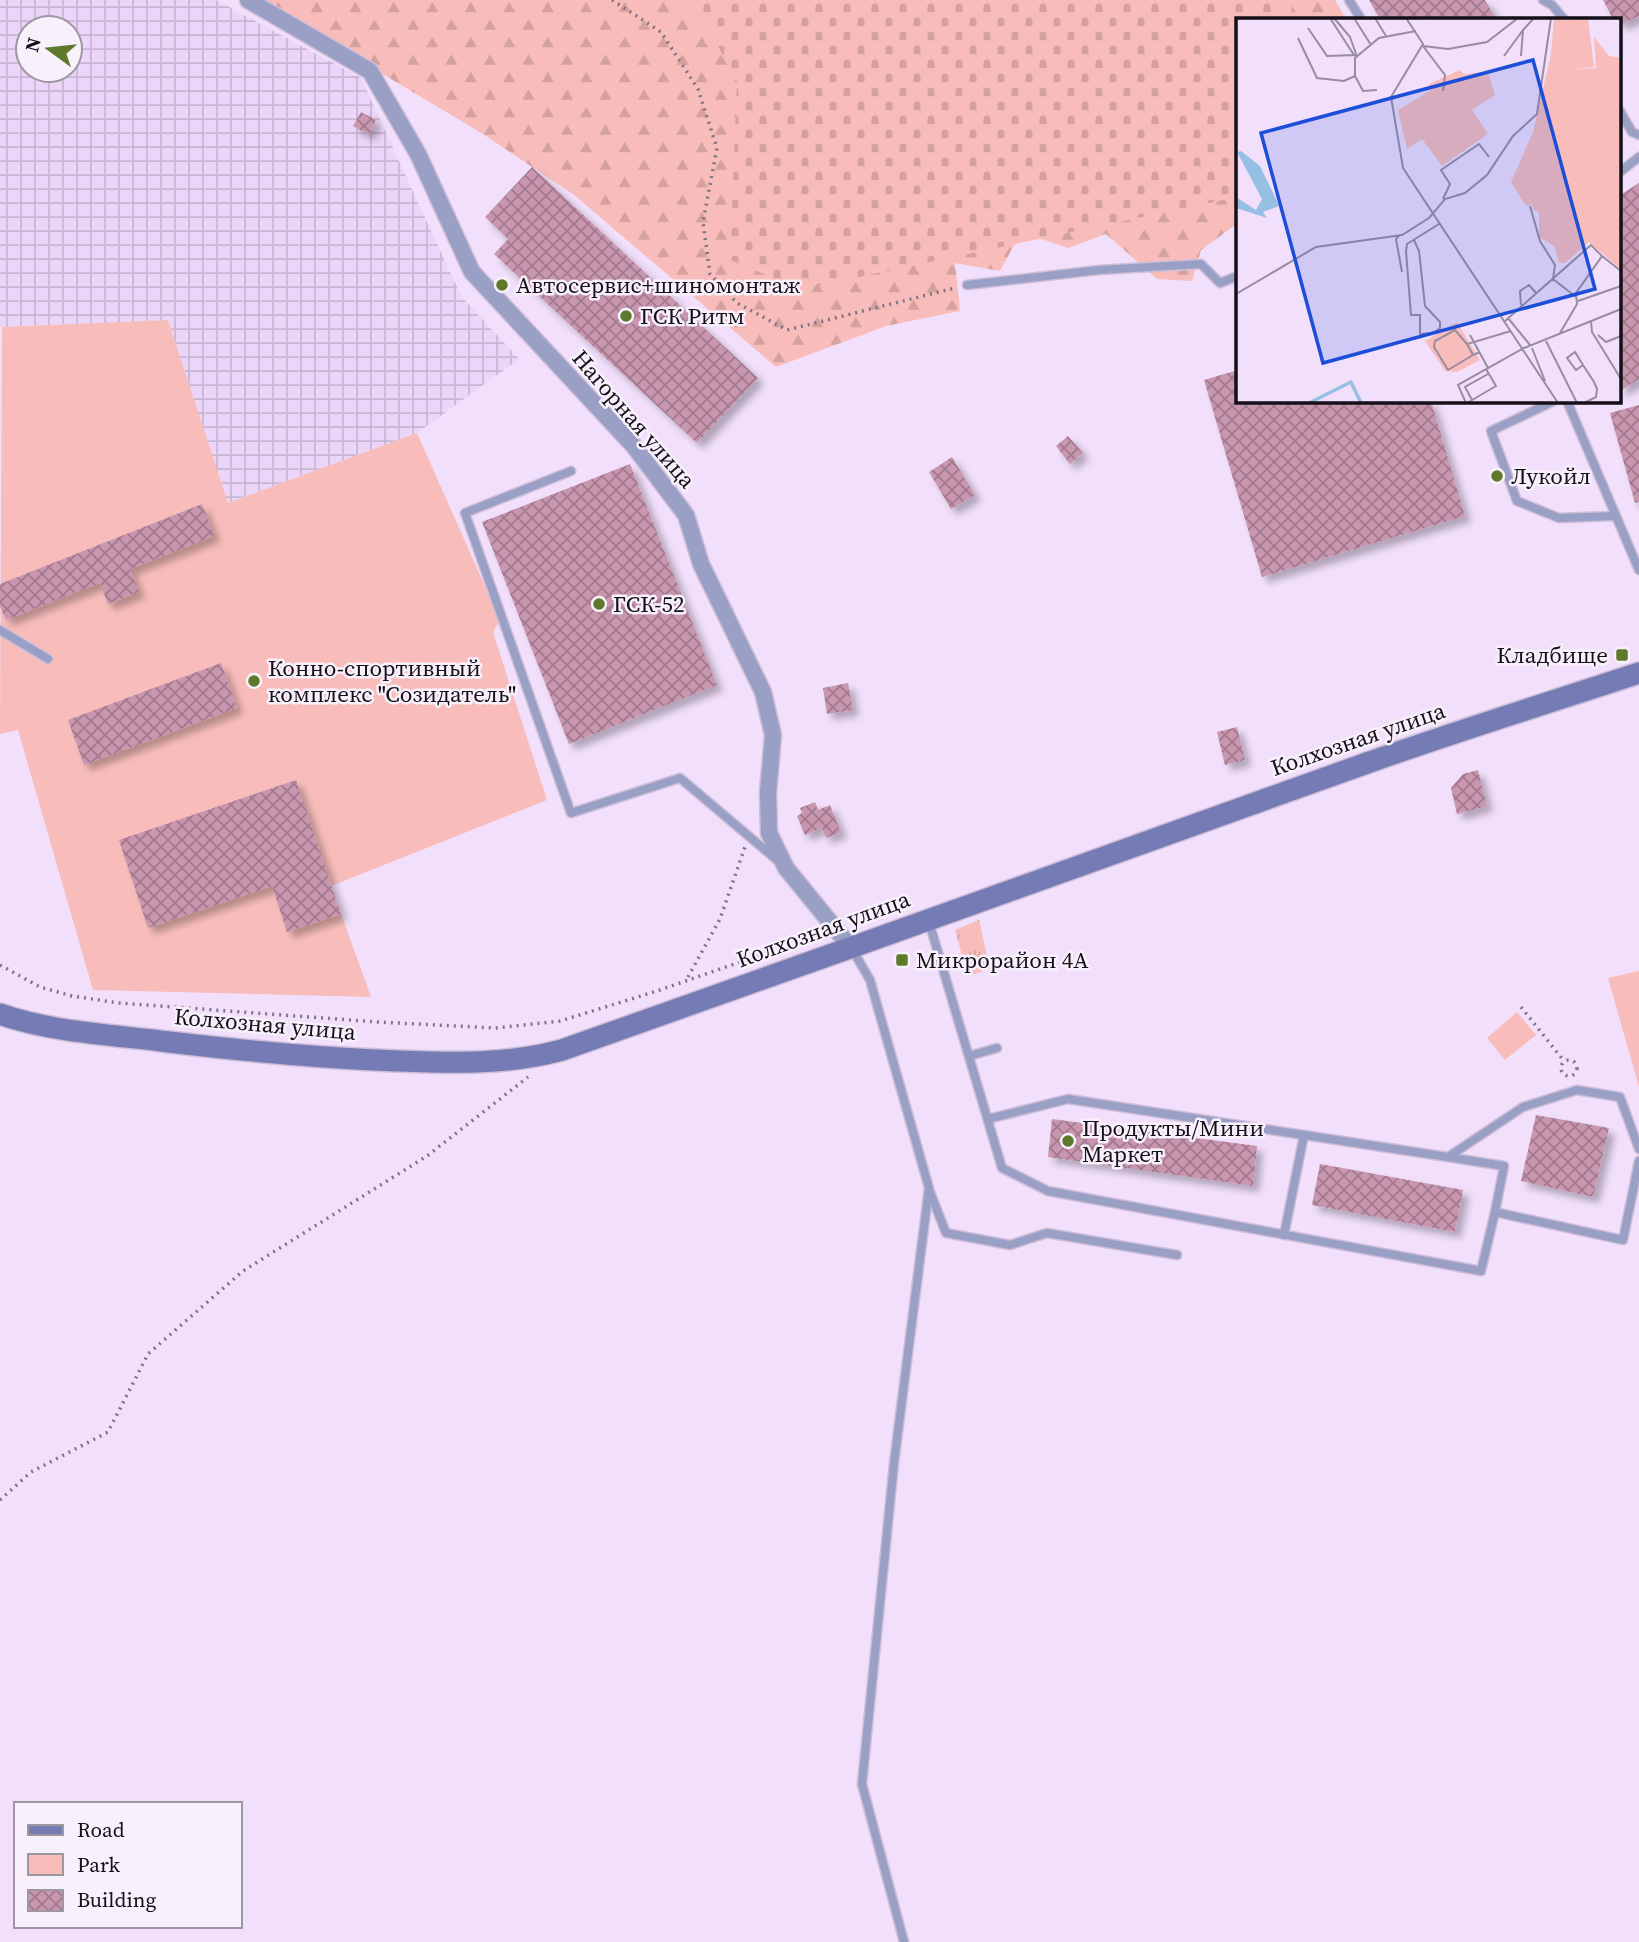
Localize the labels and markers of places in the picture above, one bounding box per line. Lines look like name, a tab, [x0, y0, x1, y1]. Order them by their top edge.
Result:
place label: Автосервис+шиномонтаж	[516, 269, 801, 301]
marker: Автосервис+шиномонтаж	[494, 277, 510, 293]
place label: ГСК Ритм	[640, 300, 745, 332]
marker: ГСК Ритм	[618, 308, 634, 324]
place label: Лукойл	[1511, 460, 1591, 492]
marker: Лукойл	[1489, 468, 1505, 484]
place label: ГСК-52	[613, 588, 684, 620]
marker: ГСК-52	[591, 596, 607, 612]
place label: Кладбище	[1496, 639, 1608, 671]
marker: Кладбище	[1614, 647, 1630, 663]
place label: Конно-спортивный комплекс "Созидатель"	[268, 652, 516, 710]
marker: Конно-спортивный комплекс "Созидатель"	[246, 673, 262, 689]
place label: Микрорайон 4А	[916, 944, 1089, 976]
marker: Микрорайон 4А	[894, 952, 910, 968]
place label: Продукты/Мини Маркет	[1082, 1112, 1264, 1170]
marker: Продукты/Мини Маркет	[1060, 1133, 1076, 1149]

